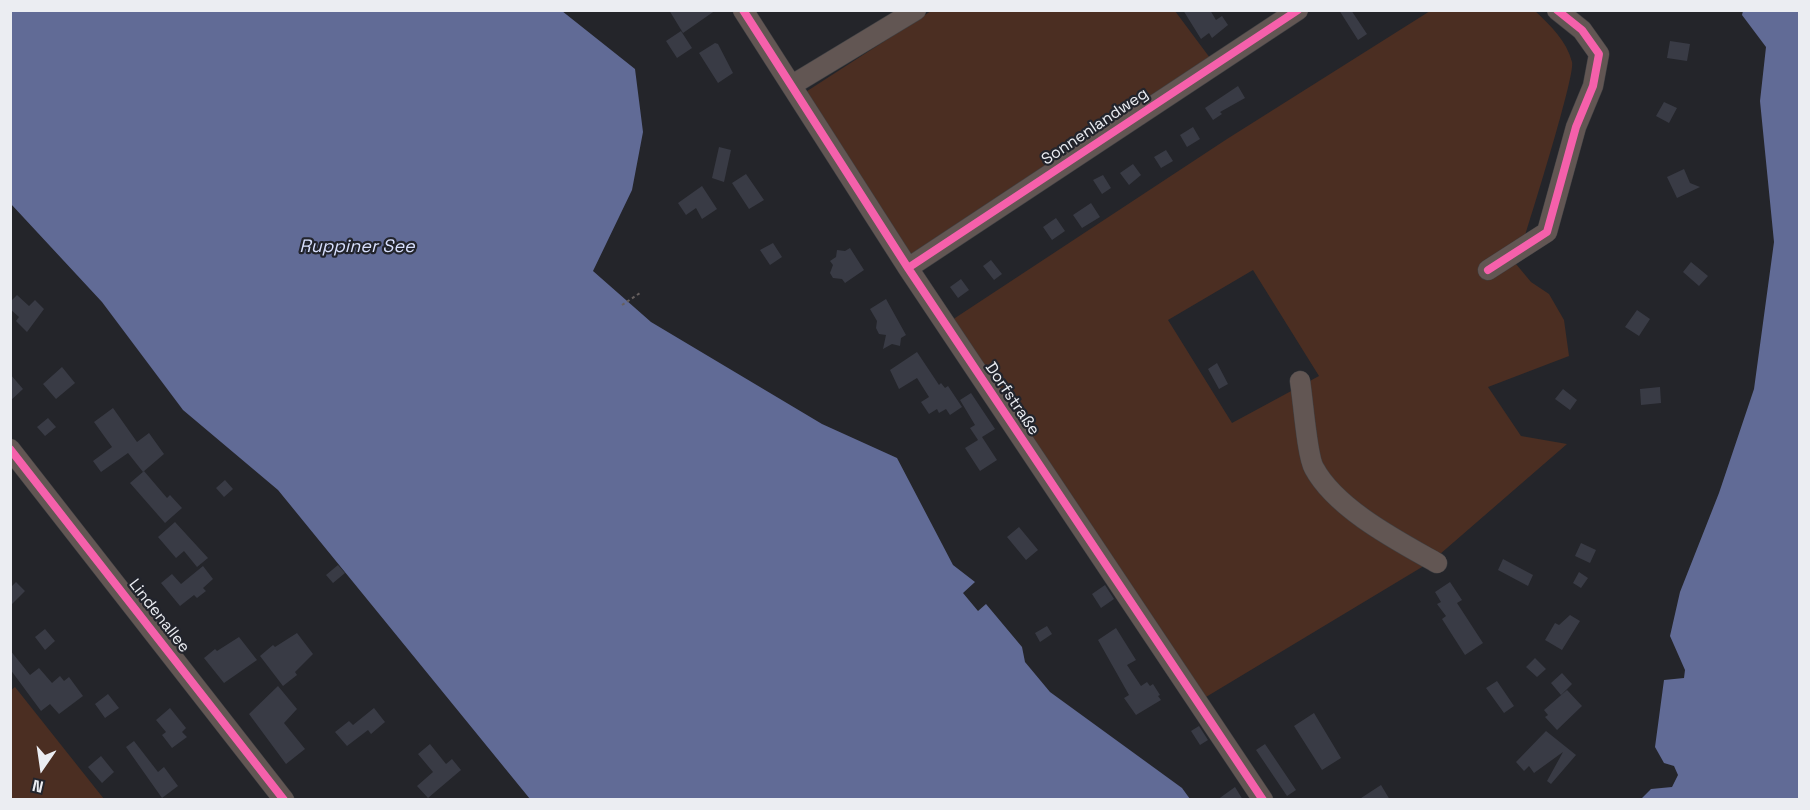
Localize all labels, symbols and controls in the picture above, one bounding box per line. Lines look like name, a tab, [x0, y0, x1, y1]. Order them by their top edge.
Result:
street label: Sonnenlandweg	[1038, 84, 1152, 170]
water label: Ruppiner See	[299, 236, 415, 258]
street label: Dorfstraße	[981, 359, 1043, 439]
street label: Lindenallee	[124, 575, 194, 657]
north arrow	[12, 738, 72, 798]
text: N	[30, 775, 45, 797]

